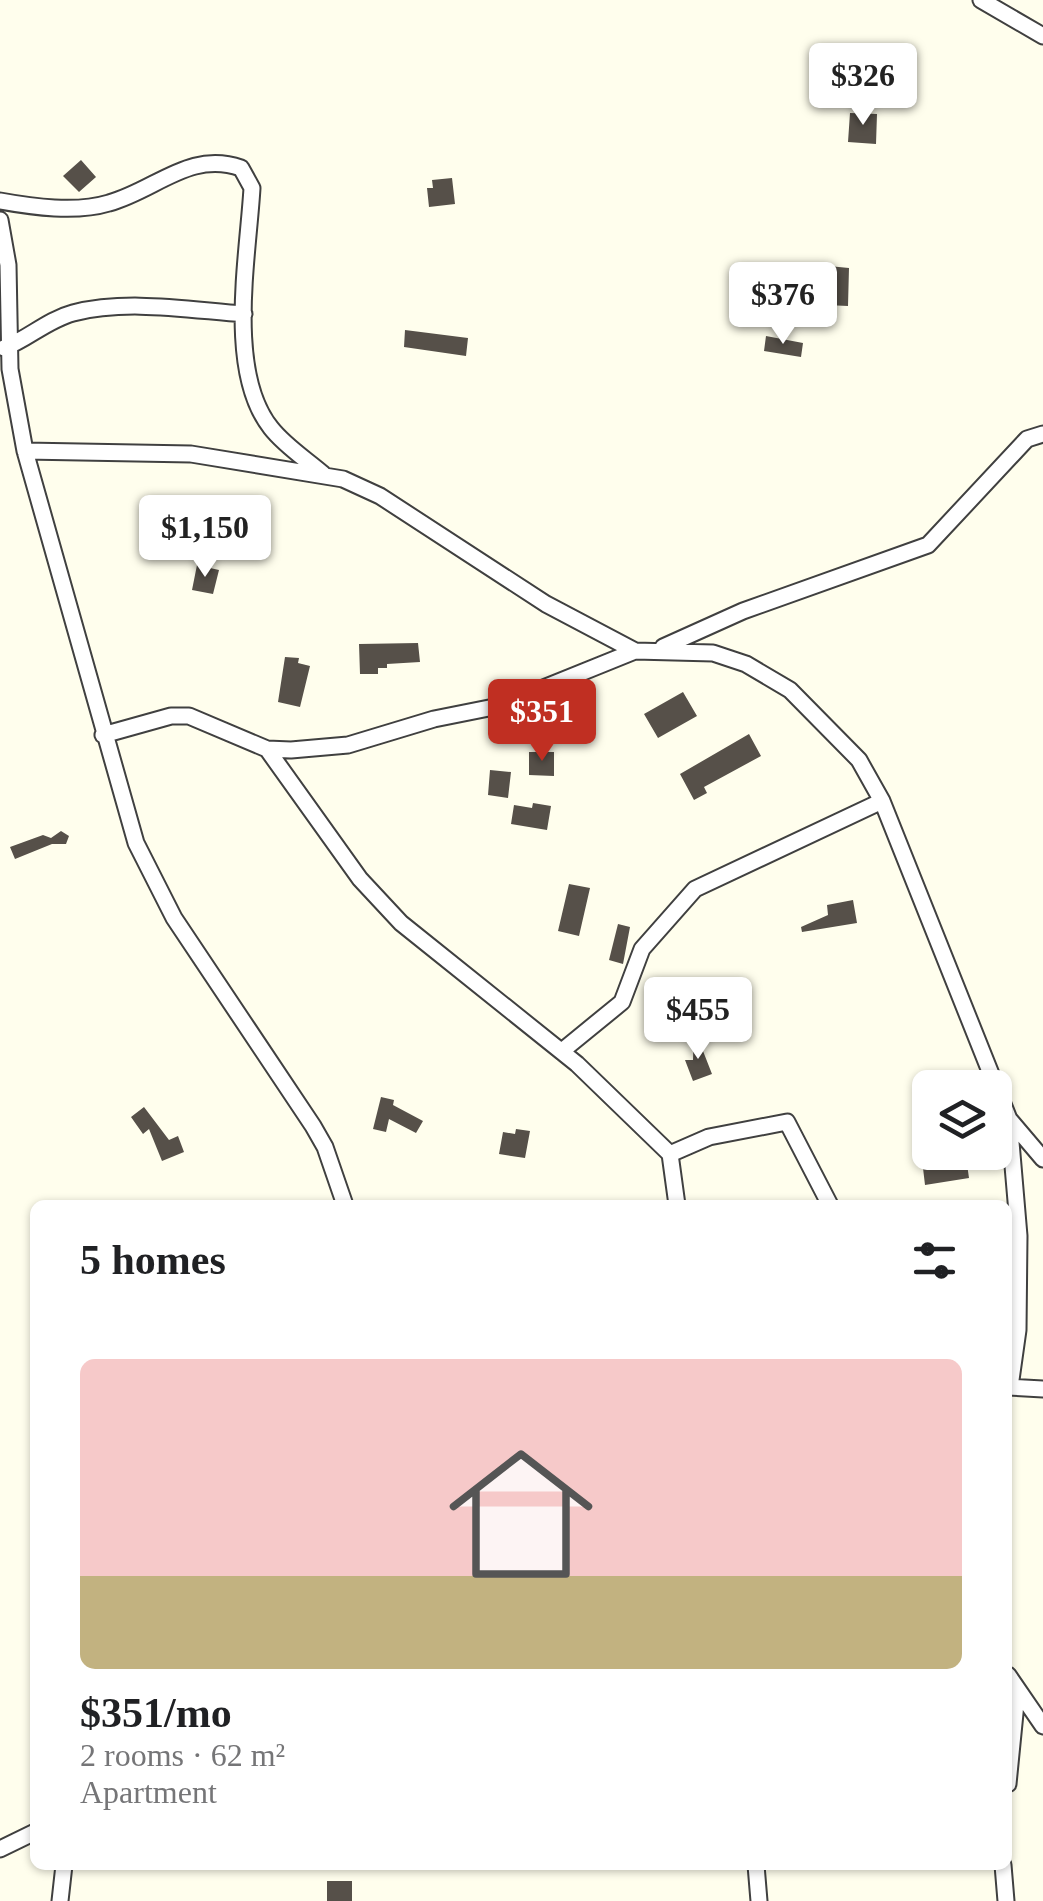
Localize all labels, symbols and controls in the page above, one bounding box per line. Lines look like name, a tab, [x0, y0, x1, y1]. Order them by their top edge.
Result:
pin: $326	[804, 43, 922, 128]
text: $326	[831, 57, 895, 93]
pin: $376	[724, 262, 842, 347]
text: $376	[751, 276, 815, 312]
pin: $1,150	[124, 495, 286, 580]
text: $1,150	[161, 509, 249, 545]
pin: $351	[483, 679, 601, 764]
text: $351	[510, 693, 574, 729]
pin: $455	[639, 977, 757, 1062]
text: $455	[666, 991, 730, 1027]
map controls	[912, 1070, 1012, 1170]
button: layers	[912, 1070, 1012, 1170]
icon: filters	[907, 1233, 962, 1288]
text: 5 homes	[80, 1237, 226, 1283]
icon: home	[431, 1424, 611, 1604]
text: $351/mo	[80, 1690, 232, 1736]
text: 2 rooms · 62 m²	[80, 1737, 285, 1773]
text: Apartment	[80, 1774, 217, 1810]

